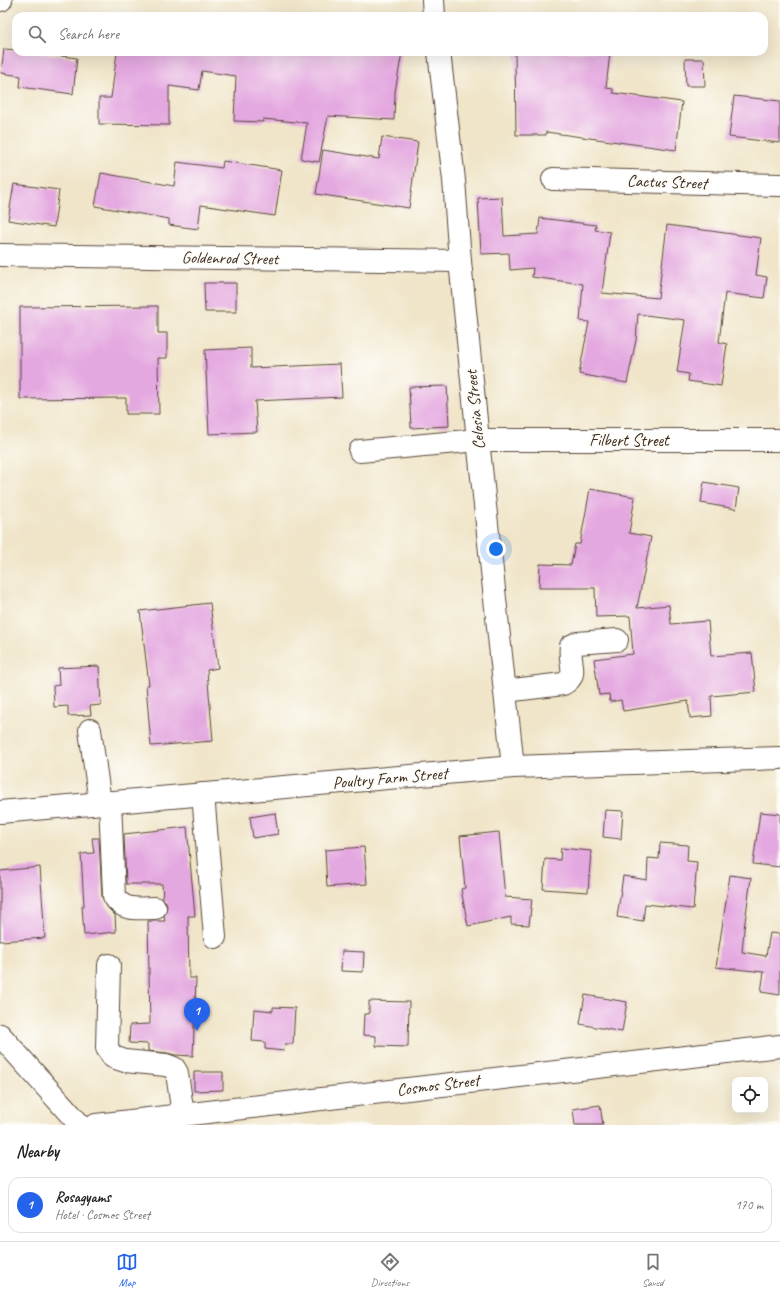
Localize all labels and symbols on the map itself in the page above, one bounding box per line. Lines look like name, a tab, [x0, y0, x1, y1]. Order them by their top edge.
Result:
street label: Cactus Street	[626, 170, 710, 194]
street label: Goldenrod Street	[182, 247, 281, 269]
street label: Celosia Street	[460, 367, 490, 451]
street label: Filbert Street	[589, 430, 671, 451]
your location	[486, 539, 506, 559]
street label: Poultry Farm Street	[332, 762, 451, 793]
pin: 1	[184, 998, 210, 1031]
street label: Cosmos Street	[395, 1069, 483, 1100]

